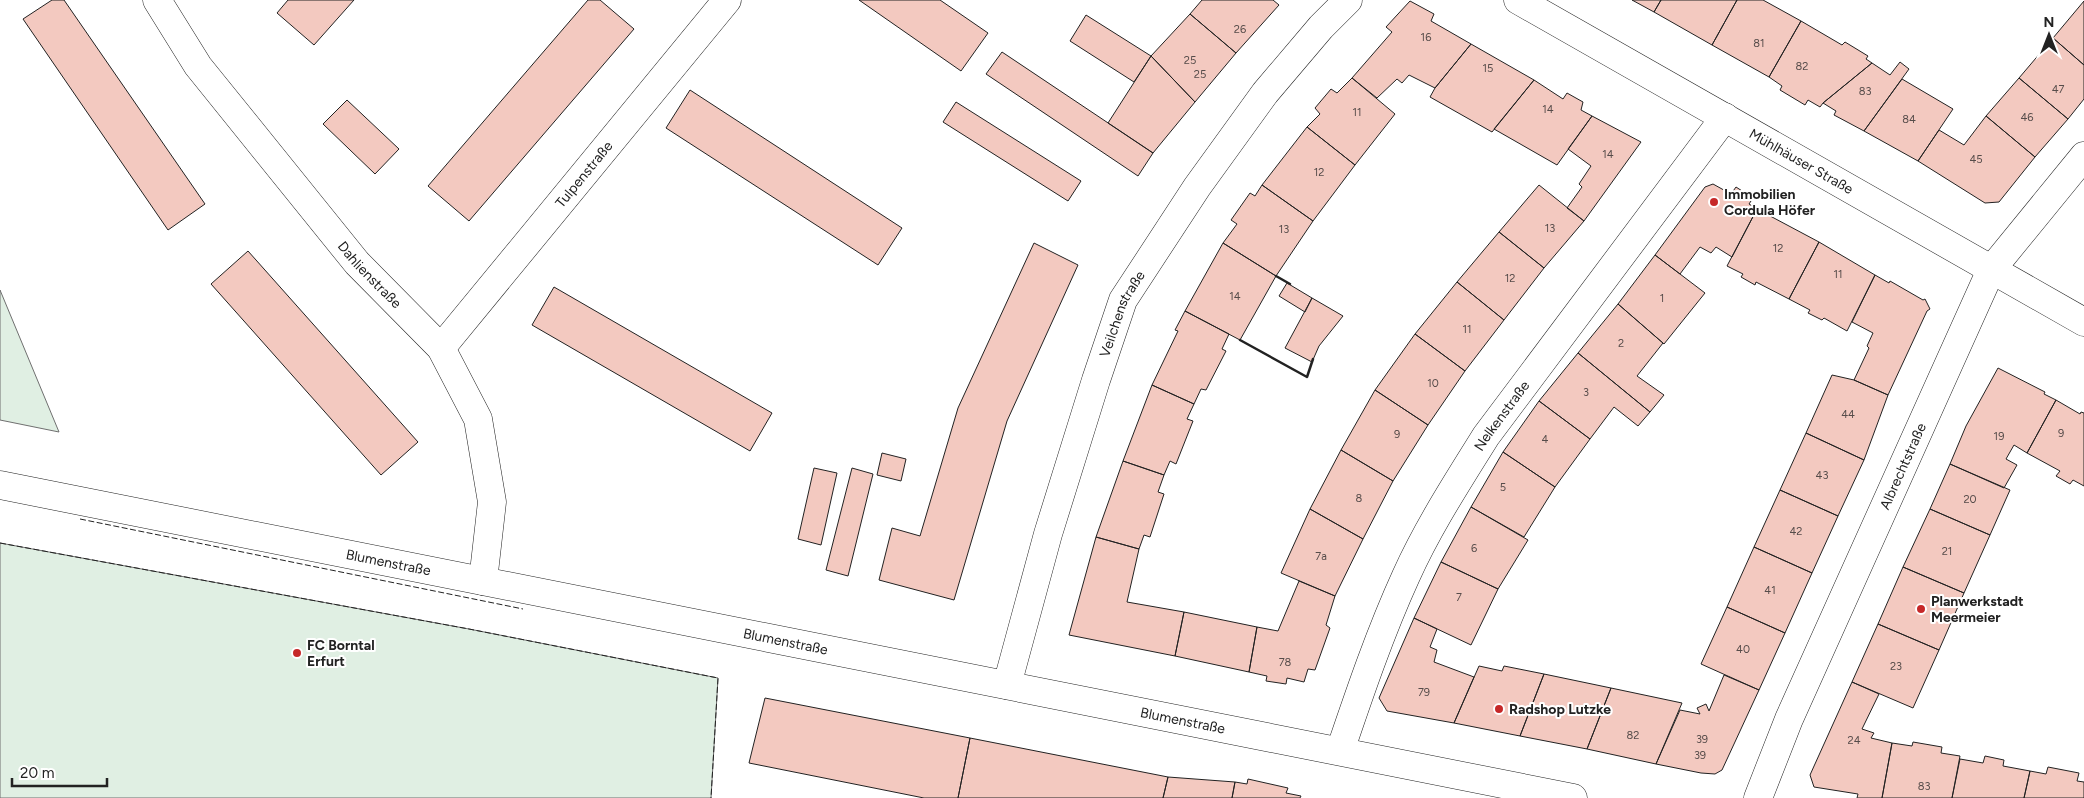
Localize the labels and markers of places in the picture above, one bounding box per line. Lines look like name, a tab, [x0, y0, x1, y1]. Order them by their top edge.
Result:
place label: Immobilien Cordula Höfer	[1724, 186, 1816, 219]
marker: Immobilien Cordula Höfer	[1708, 196, 1720, 208]
place label: Planwerkstadt Meermeier	[1931, 593, 2024, 626]
marker: Planwerkstadt Meermeier	[1915, 603, 1927, 615]
place label: FC Borntal Erfurt	[307, 637, 375, 670]
marker: FC Borntal Erfurt	[291, 647, 303, 659]
place label: Radshop Lutzke	[1509, 701, 1611, 718]
marker: Radshop Lutzke	[1493, 703, 1505, 715]

